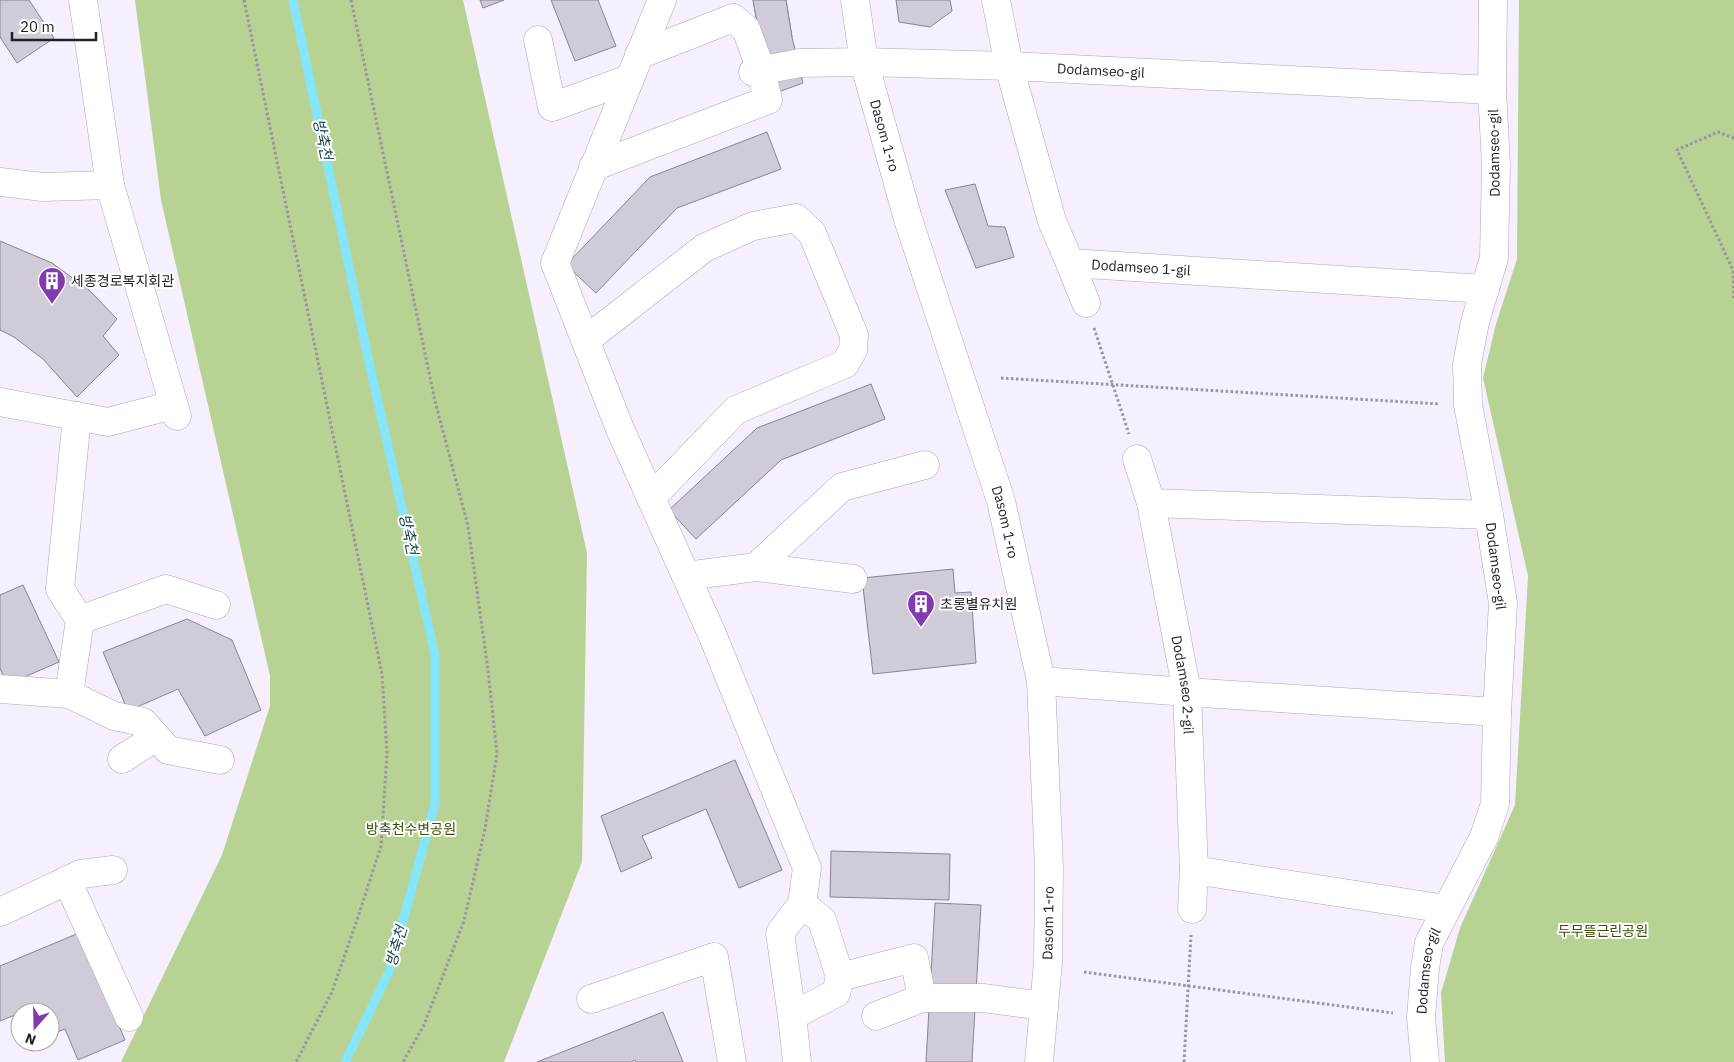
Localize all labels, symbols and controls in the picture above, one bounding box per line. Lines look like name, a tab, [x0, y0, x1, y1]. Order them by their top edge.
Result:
scale bar	[12, 10, 96, 42]
text: 20 m	[20, 17, 55, 36]
street label: Dodamseo-gil	[1057, 59, 1146, 82]
street label: Dasom 1-ro	[866, 97, 903, 174]
street label: Dodamseo-gil	[1484, 109, 1504, 197]
water label: 방축천	[309, 117, 337, 163]
street label: Dodamseo 1-gil	[1091, 255, 1191, 280]
building icon: 세종경로복지회관	[37, 266, 67, 305]
place label: 세종경로복지회관	[71, 272, 174, 290]
street label: Dasom 1-ro	[988, 483, 1022, 560]
water label: 방축천	[395, 512, 423, 558]
street label: Dodamseo-gil	[1482, 521, 1510, 611]
building icon: 초롱별유치원	[906, 589, 936, 628]
place label: 초롱별유치원	[940, 595, 1017, 613]
street label: Dodamseo 2-gil	[1167, 634, 1198, 735]
park label: 방축천수변공원	[366, 820, 456, 838]
street label: Dasom 1-ro	[1038, 886, 1058, 960]
water label: 방축천	[381, 921, 411, 969]
park label: 두무뜰근린공원	[1558, 922, 1648, 940]
street label: Dodamseo-gil	[1412, 924, 1445, 1015]
north arrow	[10, 1002, 60, 1052]
text: N	[23, 1029, 38, 1049]

